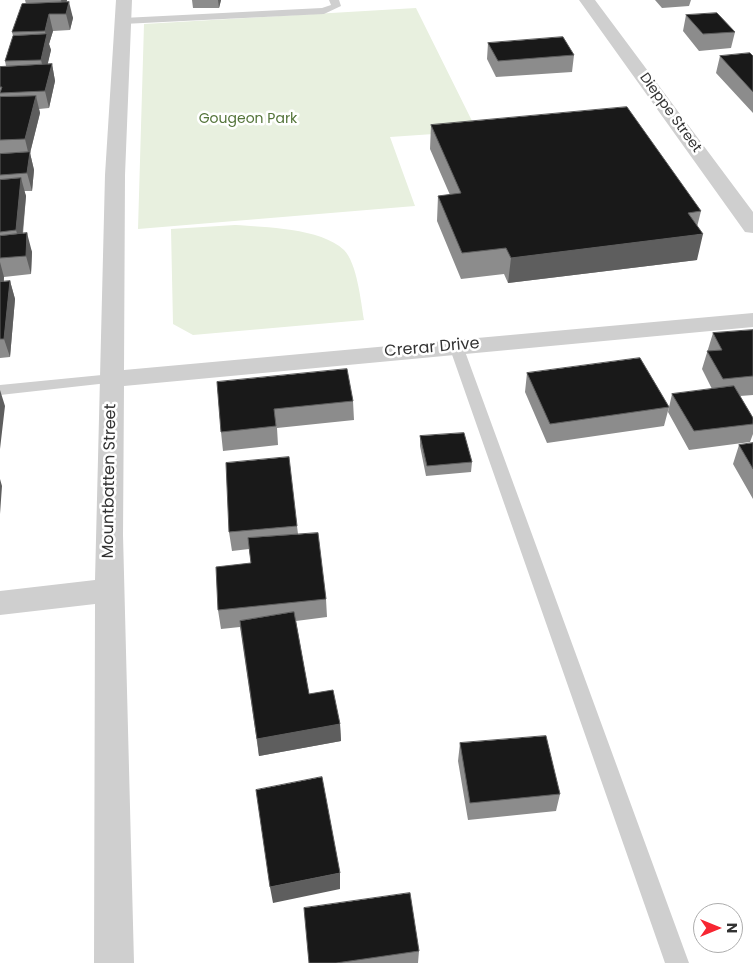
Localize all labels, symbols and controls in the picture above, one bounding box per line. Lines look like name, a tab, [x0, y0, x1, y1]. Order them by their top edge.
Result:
street label: Dieppe Street	[635, 70, 705, 156]
park label: Gougeon Park	[199, 111, 297, 127]
street label: Crerar Drive	[384, 334, 480, 362]
street label: Mountbatten Street	[99, 403, 121, 559]
north arrow	[693, 903, 743, 953]
text: N	[722, 923, 742, 933]

